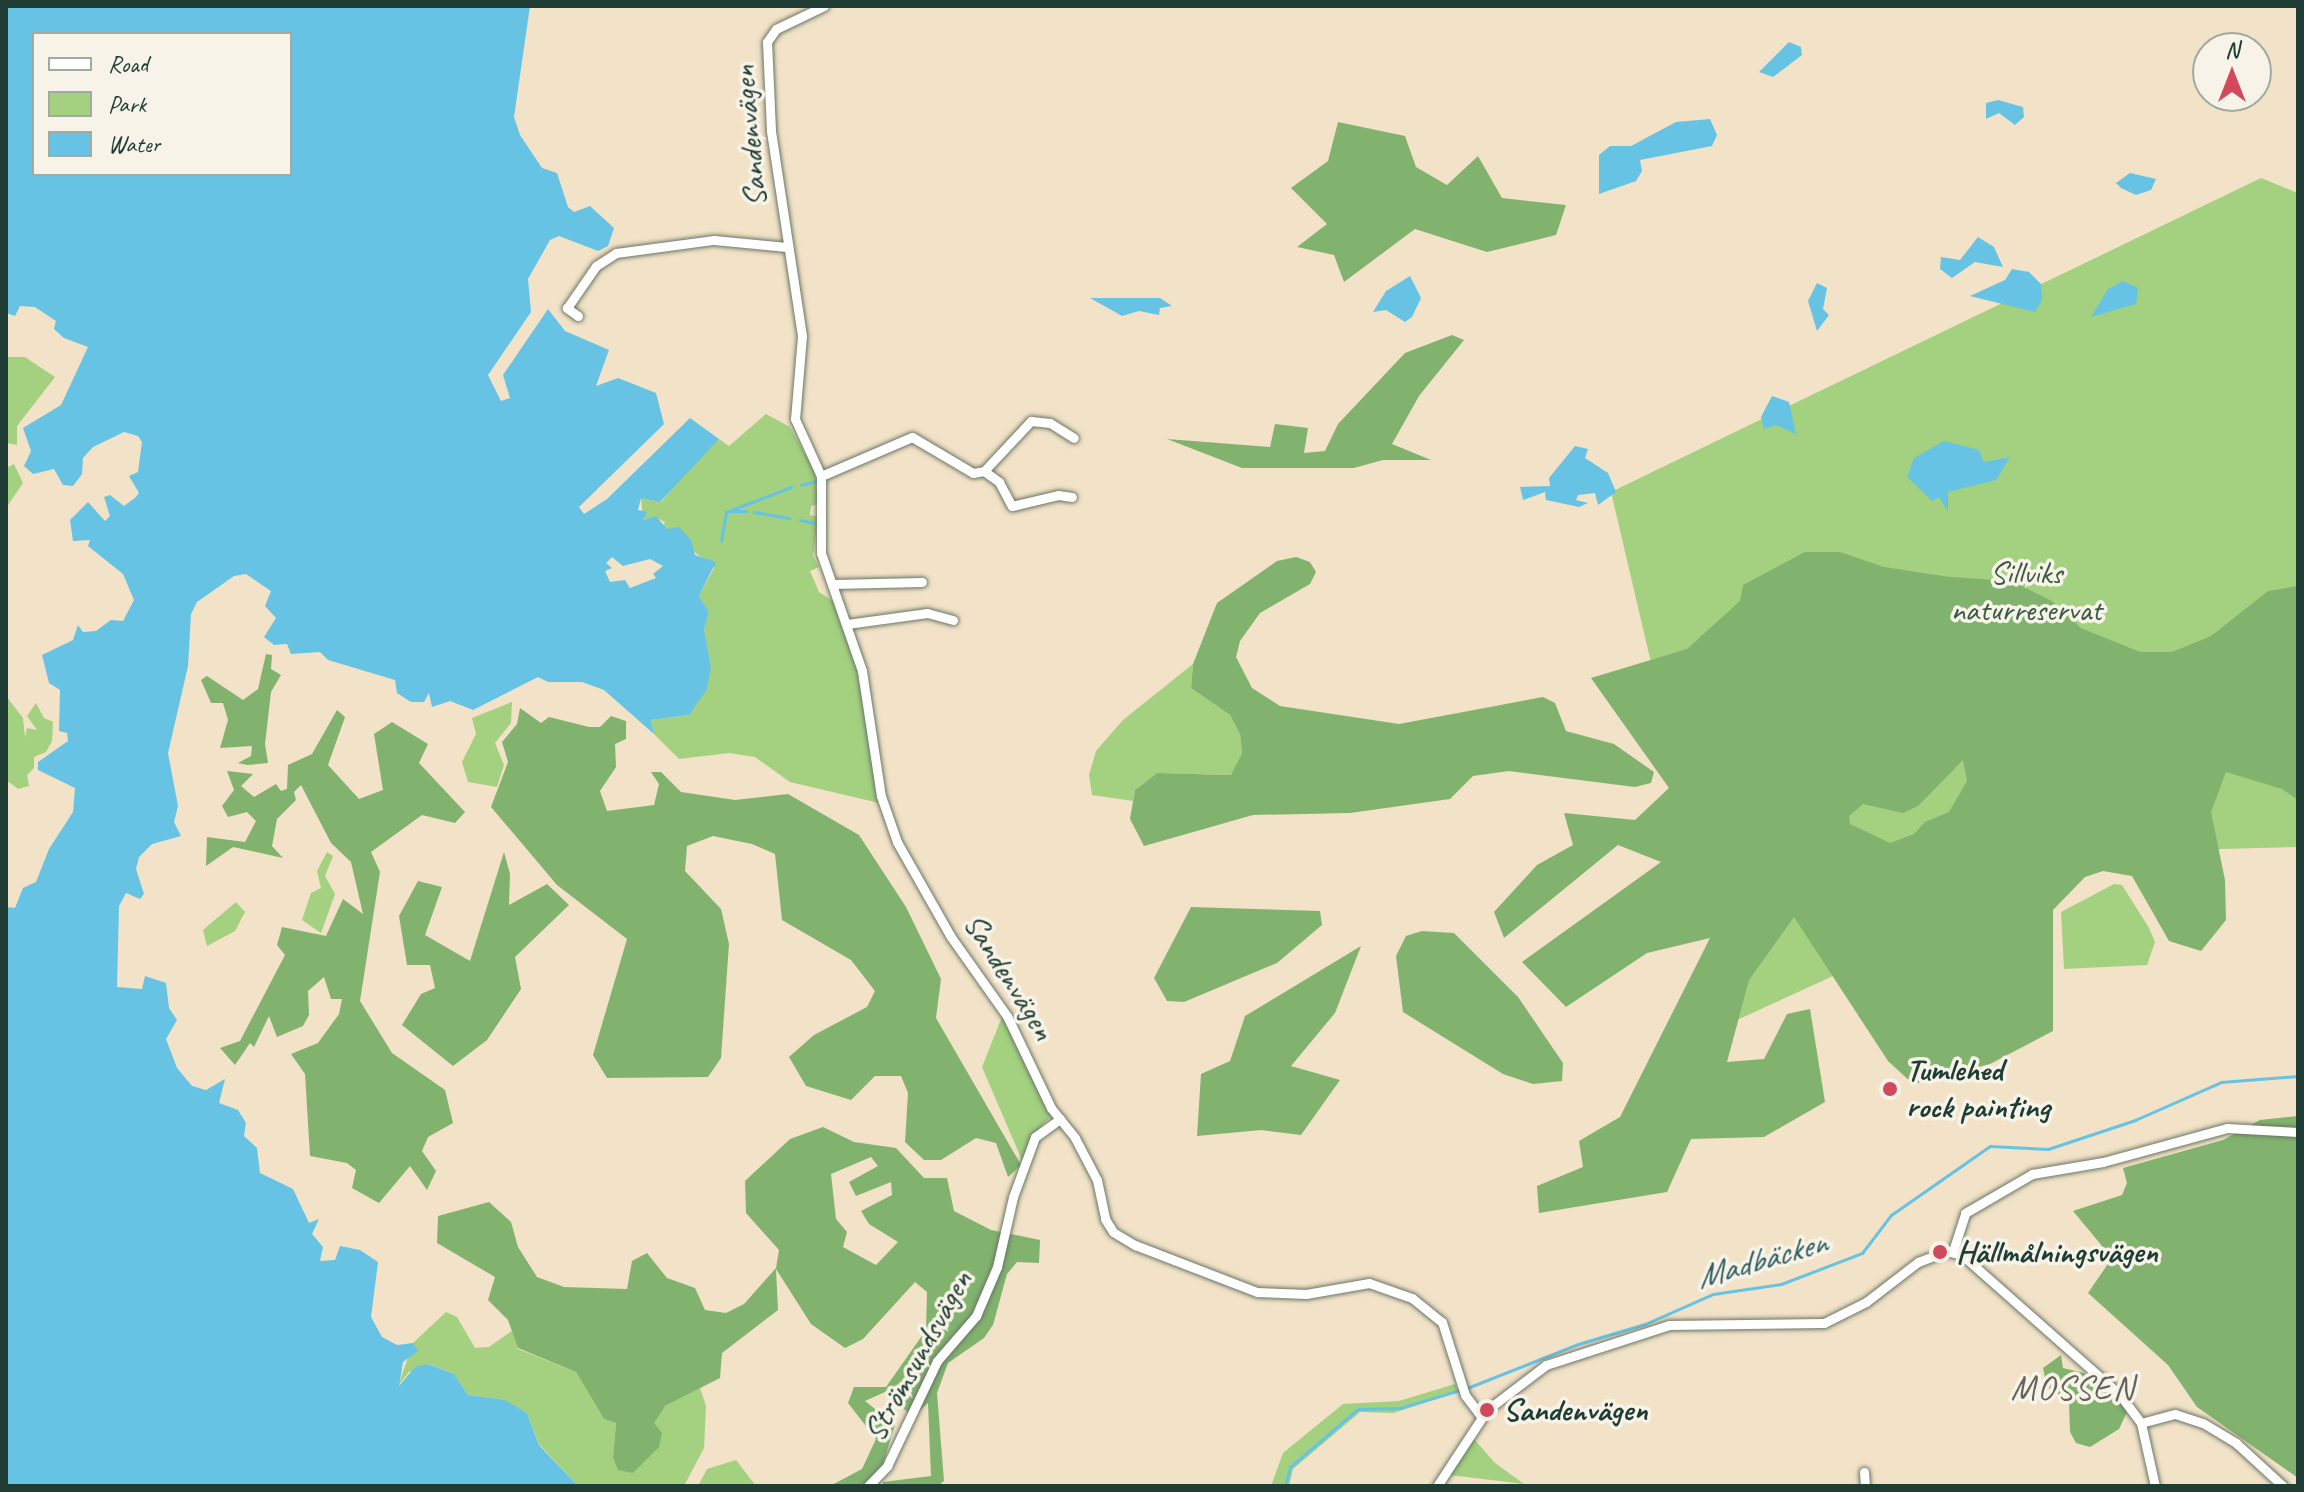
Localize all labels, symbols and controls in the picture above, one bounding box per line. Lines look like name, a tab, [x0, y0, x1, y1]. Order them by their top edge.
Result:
legend	[32, 32, 292, 176]
north arrow	[2192, 32, 2272, 112]
text: N	[2225, 36, 2239, 64]
text: Road	[108, 49, 148, 79]
street label: Sandenvägen	[725, 64, 775, 208]
text: Park	[108, 89, 146, 119]
text: Water	[108, 129, 160, 159]
park label: Sillviks naturreservat	[1950, 555, 2102, 630]
street label: Sandenvägen	[955, 907, 1063, 1047]
place label: Tumlehed rock painting	[1906, 1052, 2051, 1127]
marker: Tumlehed rock painting	[1881, 1080, 1899, 1098]
water label: Madbäcken	[1691, 1221, 1831, 1297]
place label: Hällmålningsvägen	[1956, 1233, 2158, 1271]
marker: Hällmålningsvägen	[1931, 1243, 1949, 1261]
street label: Strömsundsvägen	[855, 1264, 981, 1448]
district label: MOSSEN	[2012, 1368, 2134, 1408]
place label: Sandenvägen	[1503, 1391, 1647, 1429]
marker: Sandenvägen	[1478, 1401, 1496, 1419]

